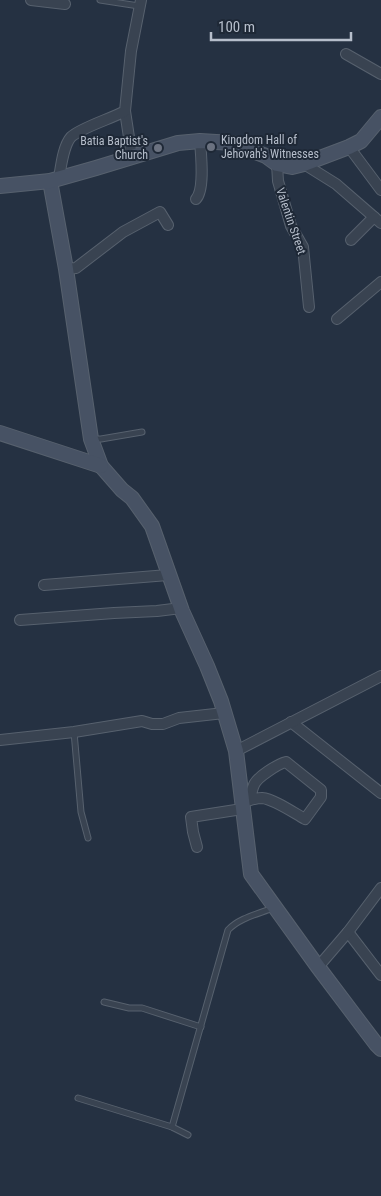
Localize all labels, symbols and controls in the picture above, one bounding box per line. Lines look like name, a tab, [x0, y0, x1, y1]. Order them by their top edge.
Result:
scale bar	[211, 10, 351, 42]
text: 100 m	[218, 18, 255, 36]
place label: Kingdom Hall of Jehovah's Witnesses	[221, 133, 319, 161]
place label: Batia Baptist's Church	[80, 134, 148, 162]
marker: Kingdom Hall of Jehovah's Witnesses	[205, 141, 217, 153]
marker: Batia Baptist's Church	[152, 142, 164, 154]
street label: Valentin Street	[273, 186, 309, 257]

